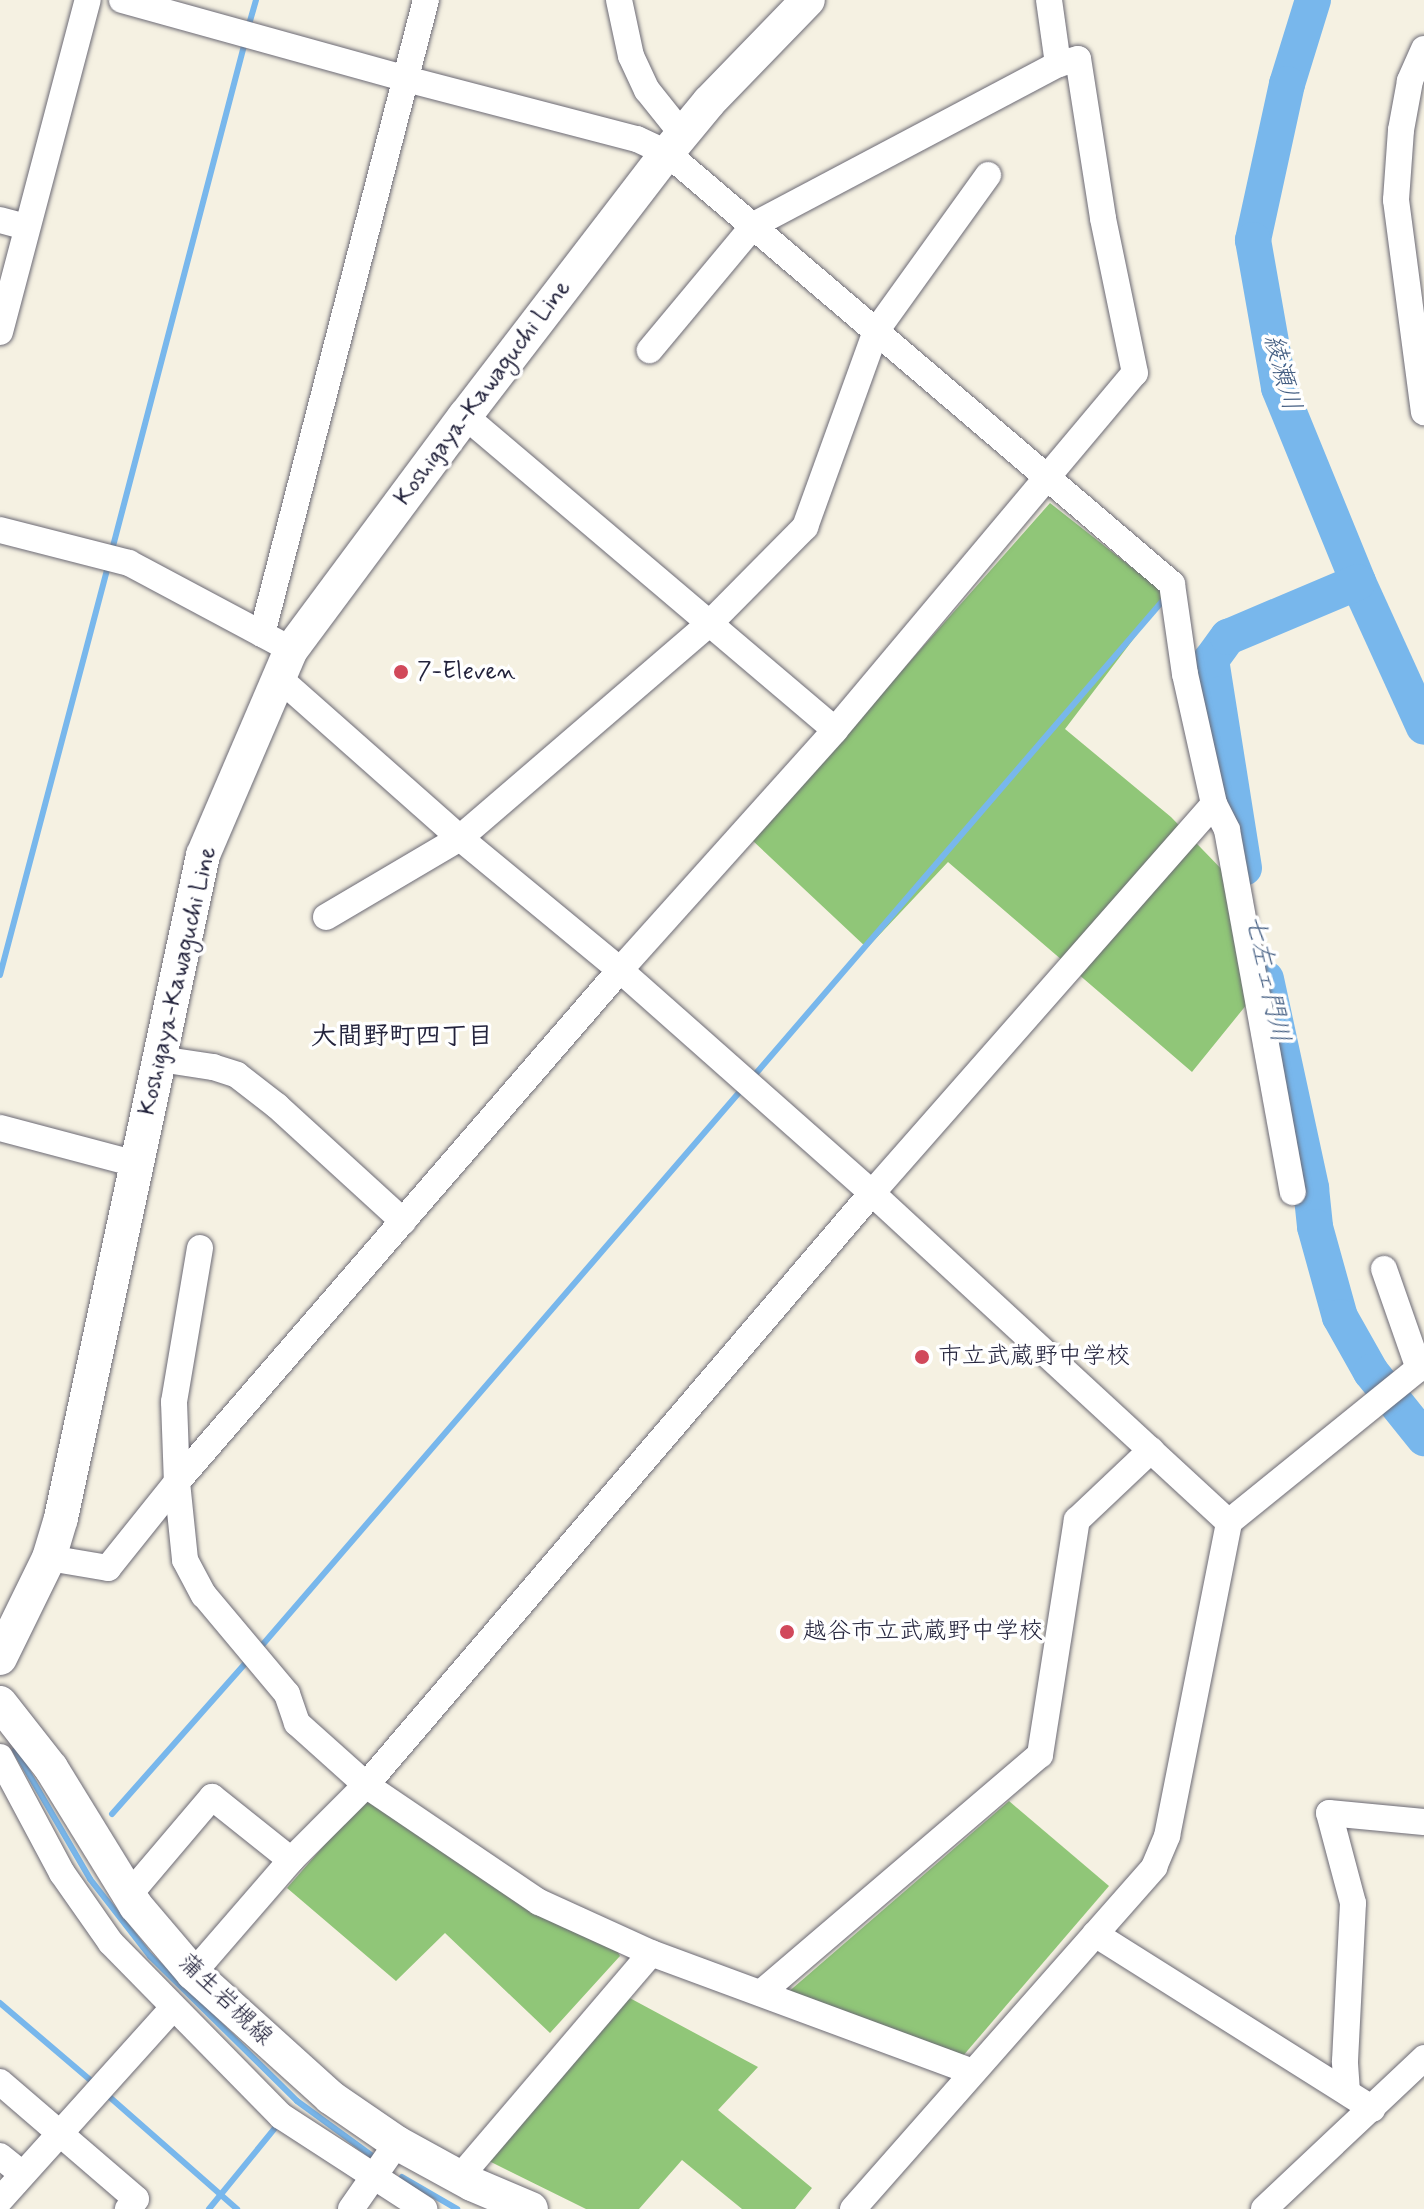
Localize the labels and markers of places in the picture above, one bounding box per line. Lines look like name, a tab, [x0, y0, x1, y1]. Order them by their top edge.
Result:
place label: 7-Eleven	[417, 658, 516, 686]
marker: 7-Eleven	[392, 663, 410, 681]
place label: 市立武蔵野中学校	[938, 1343, 1130, 1371]
marker: 市立武蔵野中学校	[913, 1348, 931, 1366]
place label: 越谷市立武蔵野中学校	[803, 1618, 1043, 1646]
marker: 越谷市立武蔵野中学校	[778, 1623, 796, 1641]

